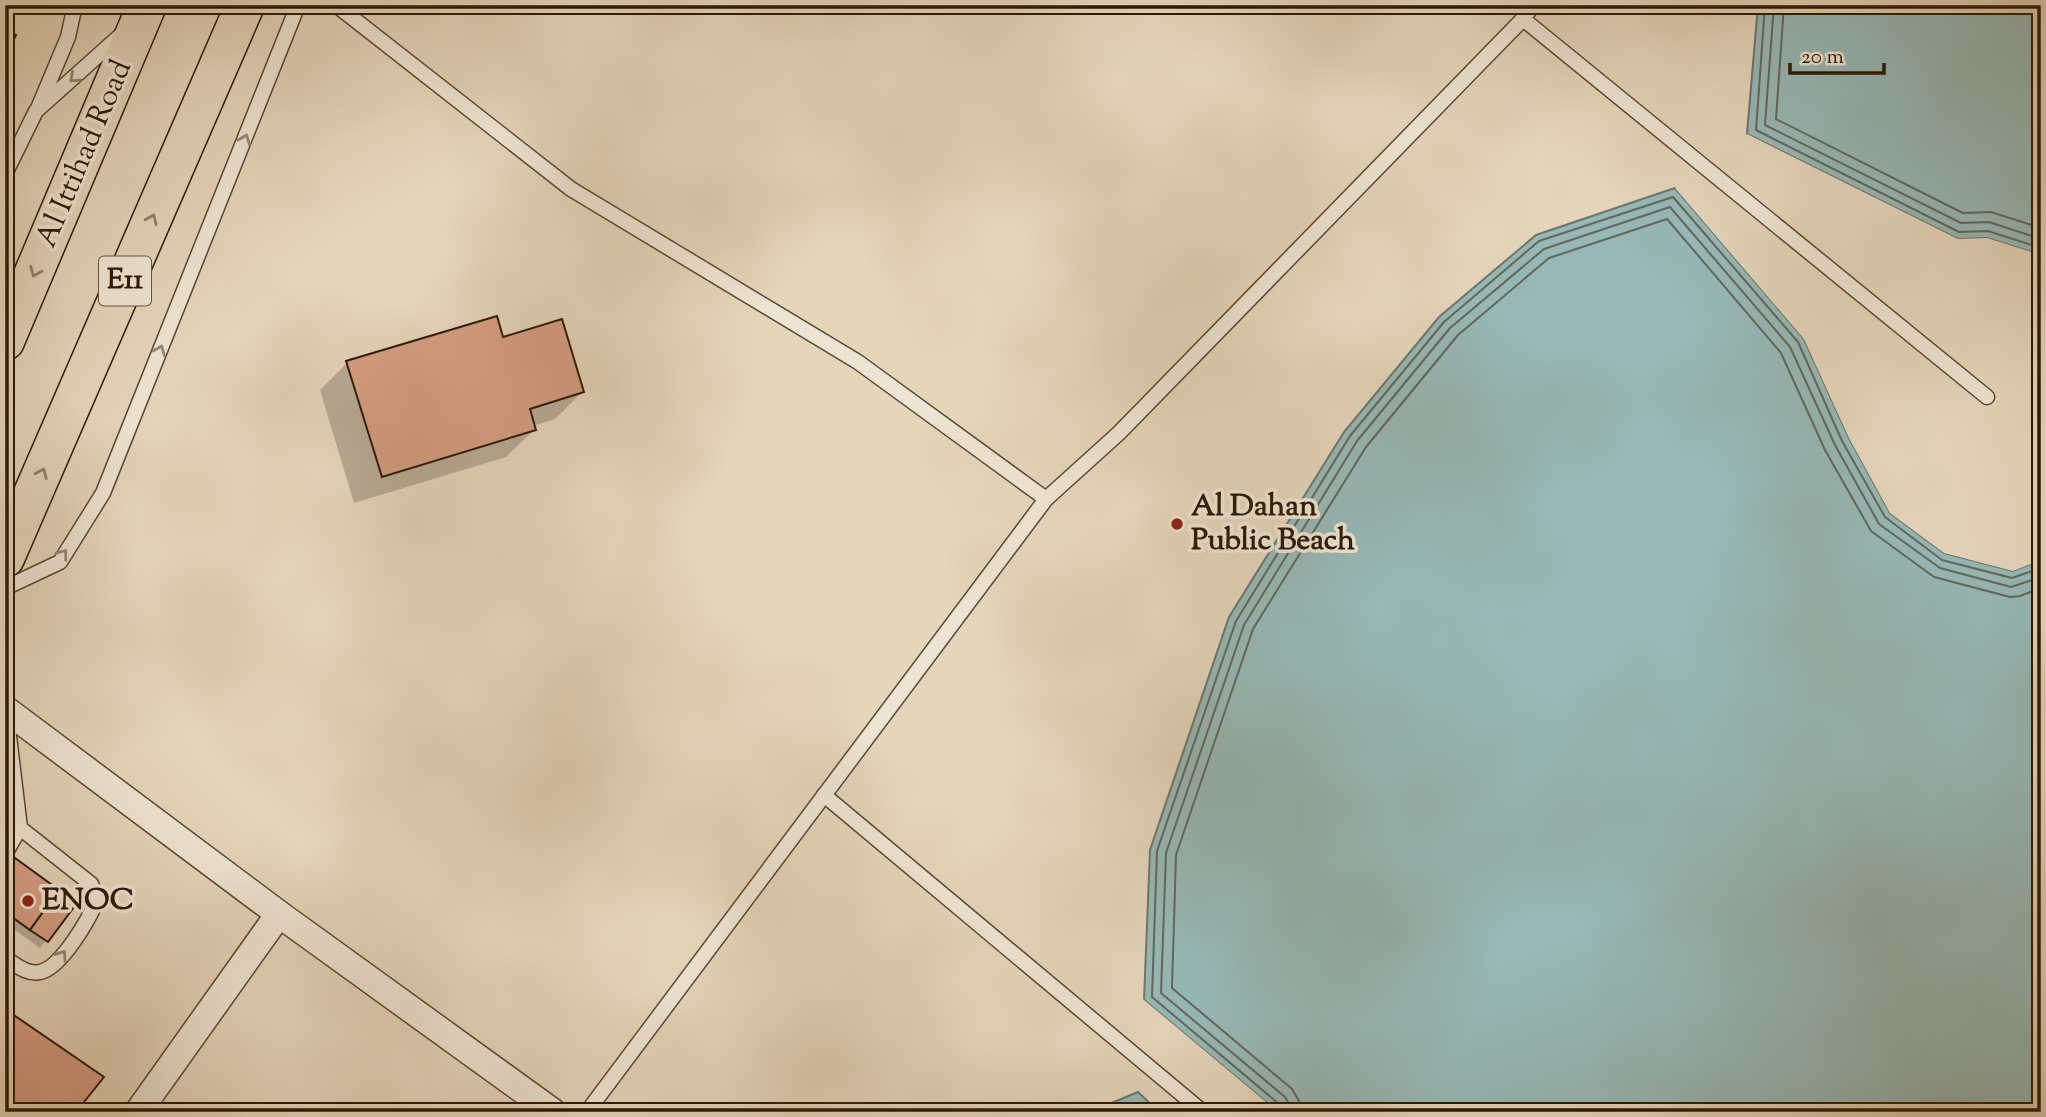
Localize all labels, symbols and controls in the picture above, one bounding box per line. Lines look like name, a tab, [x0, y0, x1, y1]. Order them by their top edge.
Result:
scale bar	[1790, 32, 1885, 76]
text: 20 m	[1801, 43, 1844, 73]
street label: Al Ittihad Road	[26, 54, 144, 254]
one-way arrow	[69, 69, 82, 82]
one-way arrow	[236, 133, 250, 145]
one-way arrow	[144, 214, 158, 226]
road number: E11	[99, 256, 151, 306]
one-way arrow	[29, 264, 43, 277]
one-way arrow	[152, 345, 166, 357]
one-way arrow	[34, 467, 48, 480]
place label: Al Dahan Public Beach	[1191, 486, 1355, 563]
marker: Al Dahan Public Beach	[1169, 516, 1185, 532]
one-way arrow	[55, 550, 67, 562]
place label: ENOC	[42, 880, 134, 923]
marker: ENOC	[20, 893, 36, 909]
one-way arrow	[54, 950, 66, 963]

